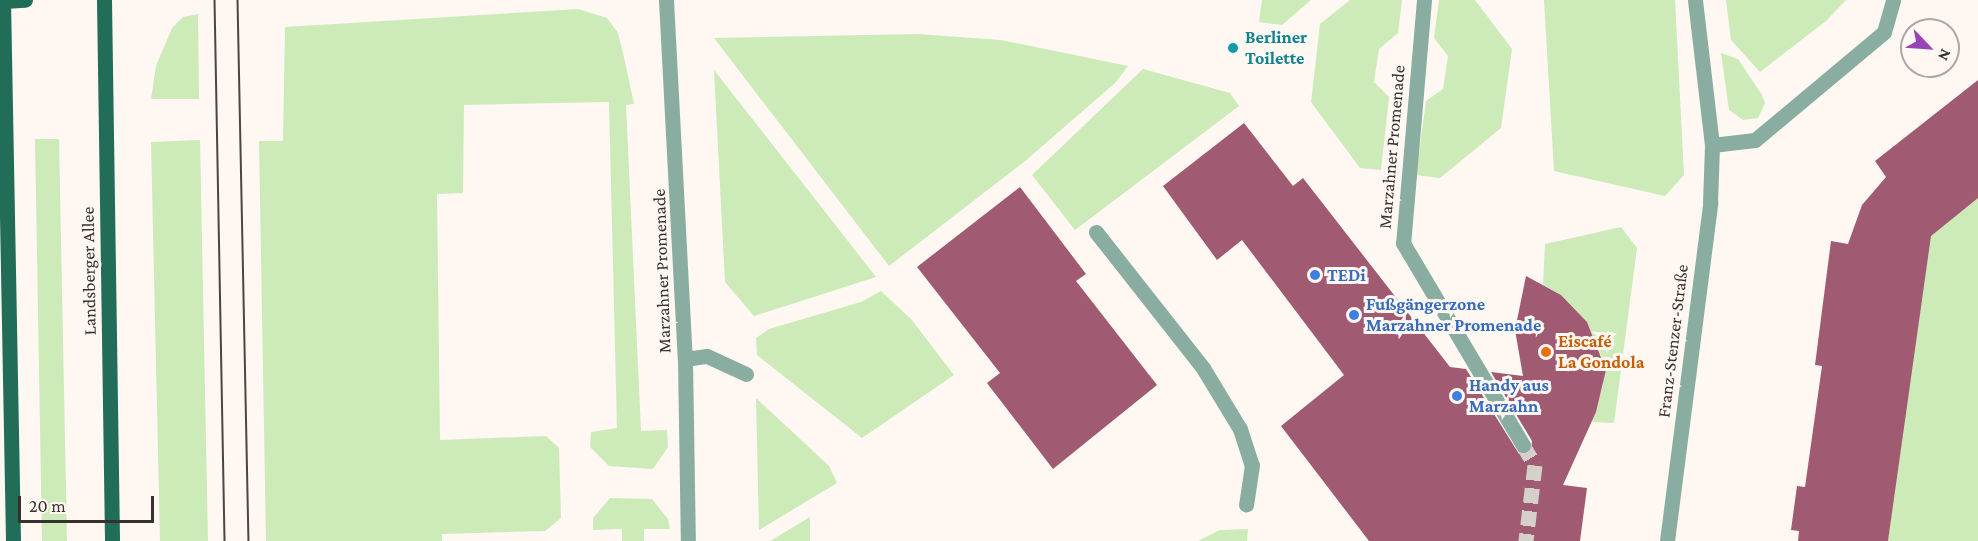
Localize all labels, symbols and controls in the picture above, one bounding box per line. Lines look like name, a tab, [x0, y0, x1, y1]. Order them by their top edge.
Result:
north arrow	[1900, 18, 1960, 78]
place label: Berliner Toilette	[1245, 27, 1307, 70]
marker: Berliner Toilette	[1226, 41, 1240, 55]
text: N	[1935, 46, 1955, 64]
street label: Marzahner Promenade	[1374, 64, 1410, 230]
street label: Marzahner Promenade	[648, 189, 676, 353]
street label: Landsberger Allee	[77, 207, 101, 335]
street label: Franz-Stenzer-Straße	[1653, 263, 1693, 419]
place label: TEDi	[1327, 264, 1366, 286]
marker: TEDi	[1308, 268, 1322, 282]
place label: Fußgängerzone Marzahner Promenade	[1366, 294, 1541, 336]
marker: Fußgängerzone Marzahner Promenade	[1347, 308, 1361, 322]
place label: Eiscafé La Gondola	[1558, 331, 1644, 374]
marker: Eiscafé La Gondola	[1539, 345, 1553, 359]
place label: Handy aus Marzahn	[1469, 375, 1549, 418]
marker: Handy aus Marzahn	[1450, 389, 1464, 403]
scale bar	[21, 484, 158, 522]
text: 20 m	[29, 496, 66, 516]

